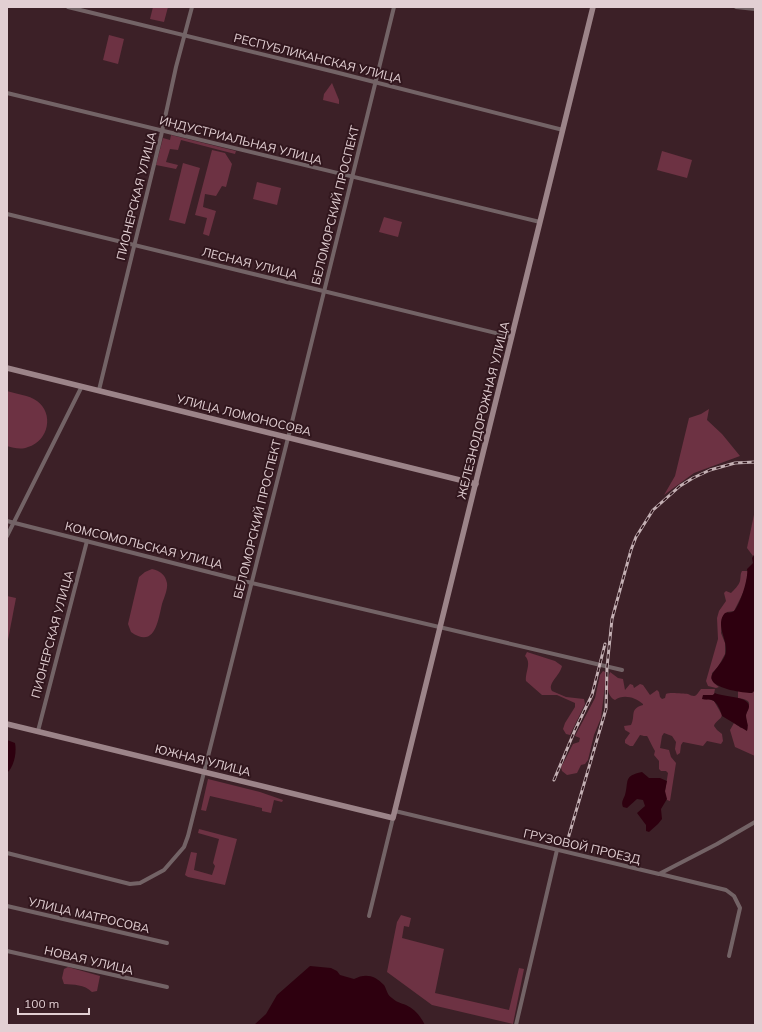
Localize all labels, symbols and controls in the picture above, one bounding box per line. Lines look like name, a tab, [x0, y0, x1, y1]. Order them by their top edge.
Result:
street label: РЕСПУБЛИКАНСКАЯ УЛИЦА	[232, 30, 404, 86]
street label: ИНДУСТРИАЛЬНАЯ УЛИЦА	[158, 112, 324, 168]
street label: БЕЛОМОРСКИЙ ПРОСПЕКТ	[308, 123, 362, 286]
street label: ПИОНЕРСКАЯ УЛИЦА	[113, 130, 159, 262]
street label: ЛЕСНАЯ УЛИЦА	[200, 244, 300, 282]
street label: ЖЕЛЕЗНОДОРОЖНАЯ УЛИЦА	[454, 319, 512, 501]
street label: УЛИЦА ЛОМОНОСОВА	[174, 391, 313, 439]
street label: БЕЛОМОРСКИЙ ПРОСПЕКТ	[230, 437, 284, 600]
street label: КОМСОМОЛЬСКАЯ УЛИЦА	[64, 518, 225, 572]
street label: ПИОНЕРСКАЯ УЛИЦА	[28, 568, 76, 700]
street label: ЮЖНАЯ УЛИЦА	[153, 741, 253, 779]
street label: ГРУЗОВОЙ ПРОЕЗД	[522, 825, 642, 867]
street label: УЛИЦА МАТРОСОВА	[26, 893, 151, 936]
street label: НОВАЯ УЛИЦА	[43, 942, 135, 978]
scale bar	[18, 990, 89, 1016]
text: 100 m	[24, 996, 59, 1011]

